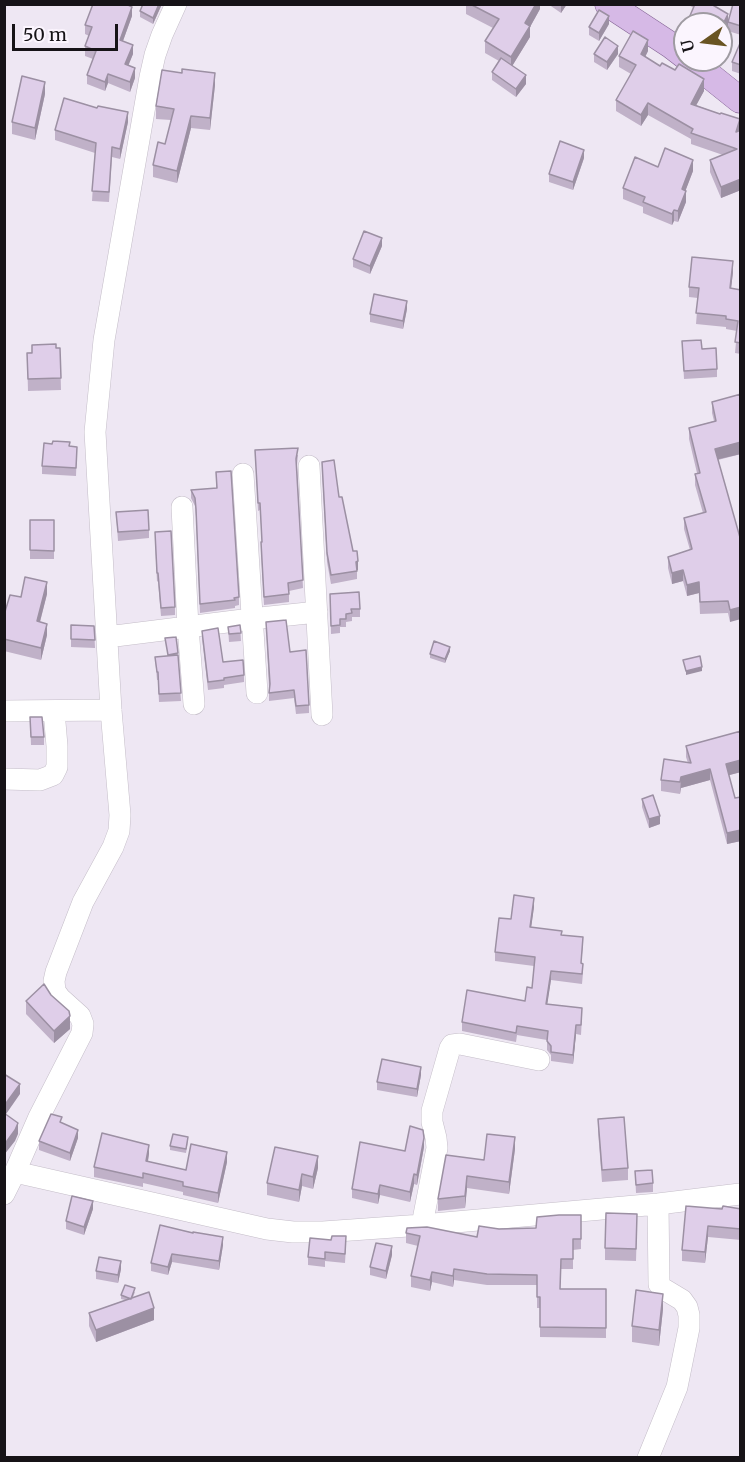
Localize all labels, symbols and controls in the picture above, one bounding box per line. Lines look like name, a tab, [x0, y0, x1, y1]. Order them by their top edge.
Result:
scale bar	[15, 12, 122, 50]
north arrow	[673, 12, 733, 72]
text: 50 m	[23, 23, 67, 46]
text: U	[676, 38, 699, 54]

